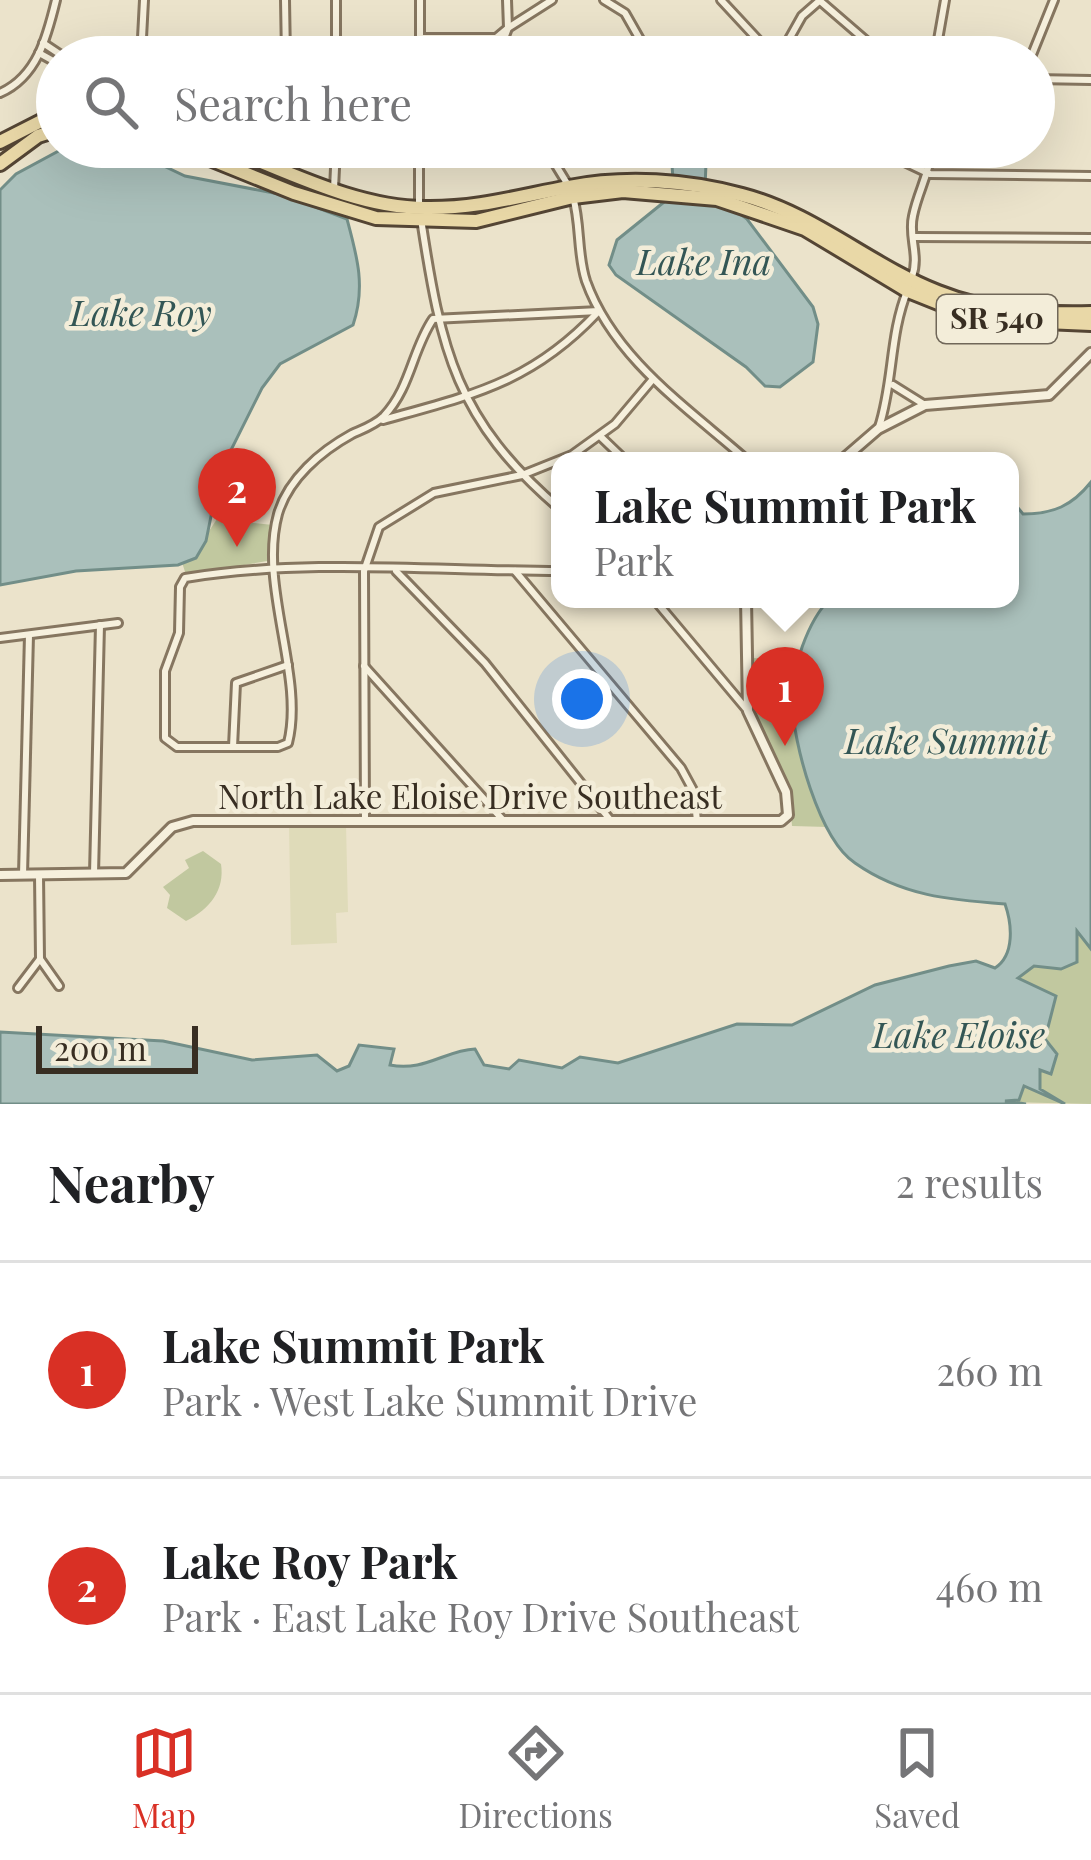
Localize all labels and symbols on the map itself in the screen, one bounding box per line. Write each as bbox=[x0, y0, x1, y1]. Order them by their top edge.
water label: Lake Ina bbox=[635, 236, 771, 284]
water label: Lake Roy bbox=[68, 287, 212, 335]
road number: SR 540 bbox=[937, 295, 1057, 343]
pin: 2 bbox=[198, 448, 276, 547]
pin: 1 bbox=[746, 647, 824, 746]
your location bbox=[552, 669, 612, 729]
water label: Lake Summit bbox=[843, 715, 1051, 763]
street label: North Lake Eloise Drive Southeast bbox=[218, 773, 723, 817]
water label: Lake Eloise bbox=[871, 1009, 1045, 1057]
scale bar bbox=[36, 1020, 198, 1073]

